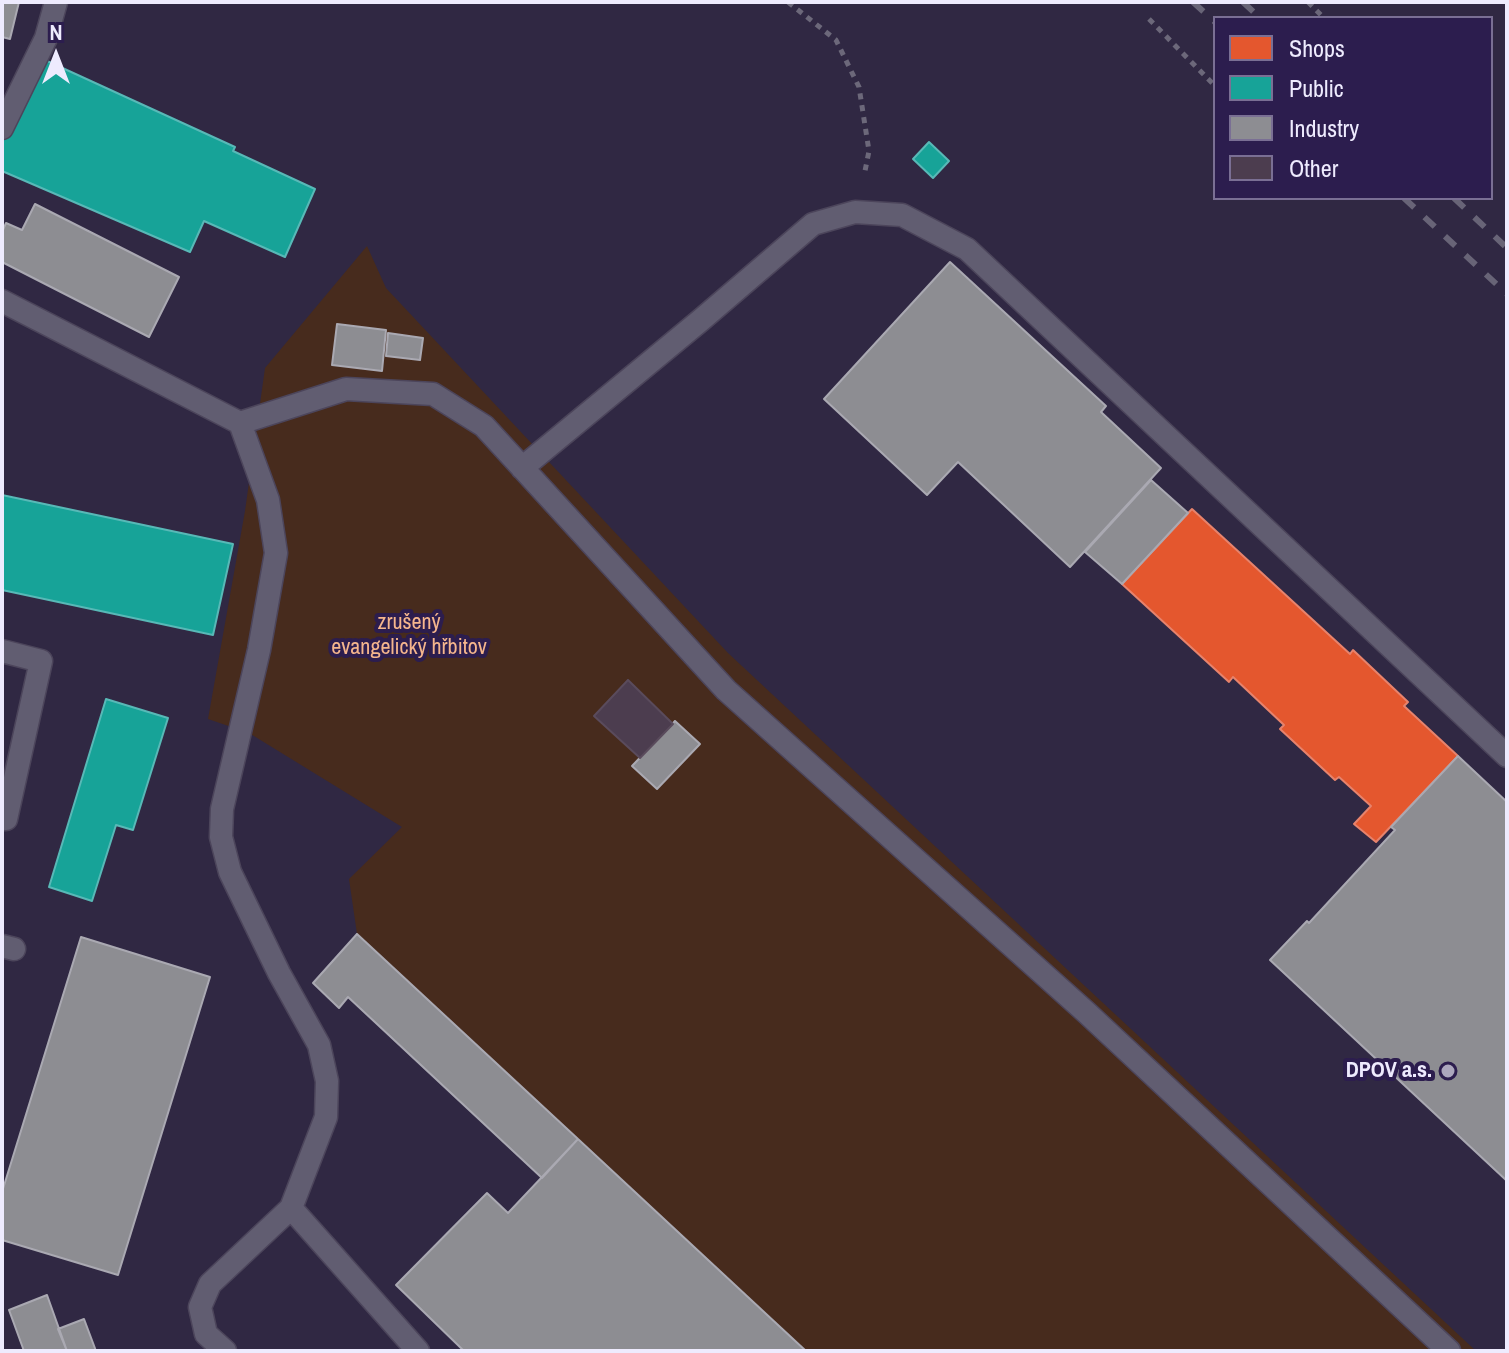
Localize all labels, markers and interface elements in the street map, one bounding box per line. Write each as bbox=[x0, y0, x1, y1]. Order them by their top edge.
north arrow bbox=[16, 16, 96, 96]
legend bbox=[1213, 16, 1493, 200]
text: N bbox=[49, 17, 63, 47]
text: Shops bbox=[1289, 32, 1345, 64]
text: Public bbox=[1289, 72, 1344, 104]
text: Industry bbox=[1289, 112, 1359, 144]
text: Other bbox=[1289, 152, 1338, 184]
park label: zrušený evangelický hřbitov bbox=[331, 610, 487, 662]
place label: DPOV a.s. bbox=[1346, 1058, 1432, 1084]
marker: DPOV a.s. bbox=[1439, 1062, 1457, 1080]

